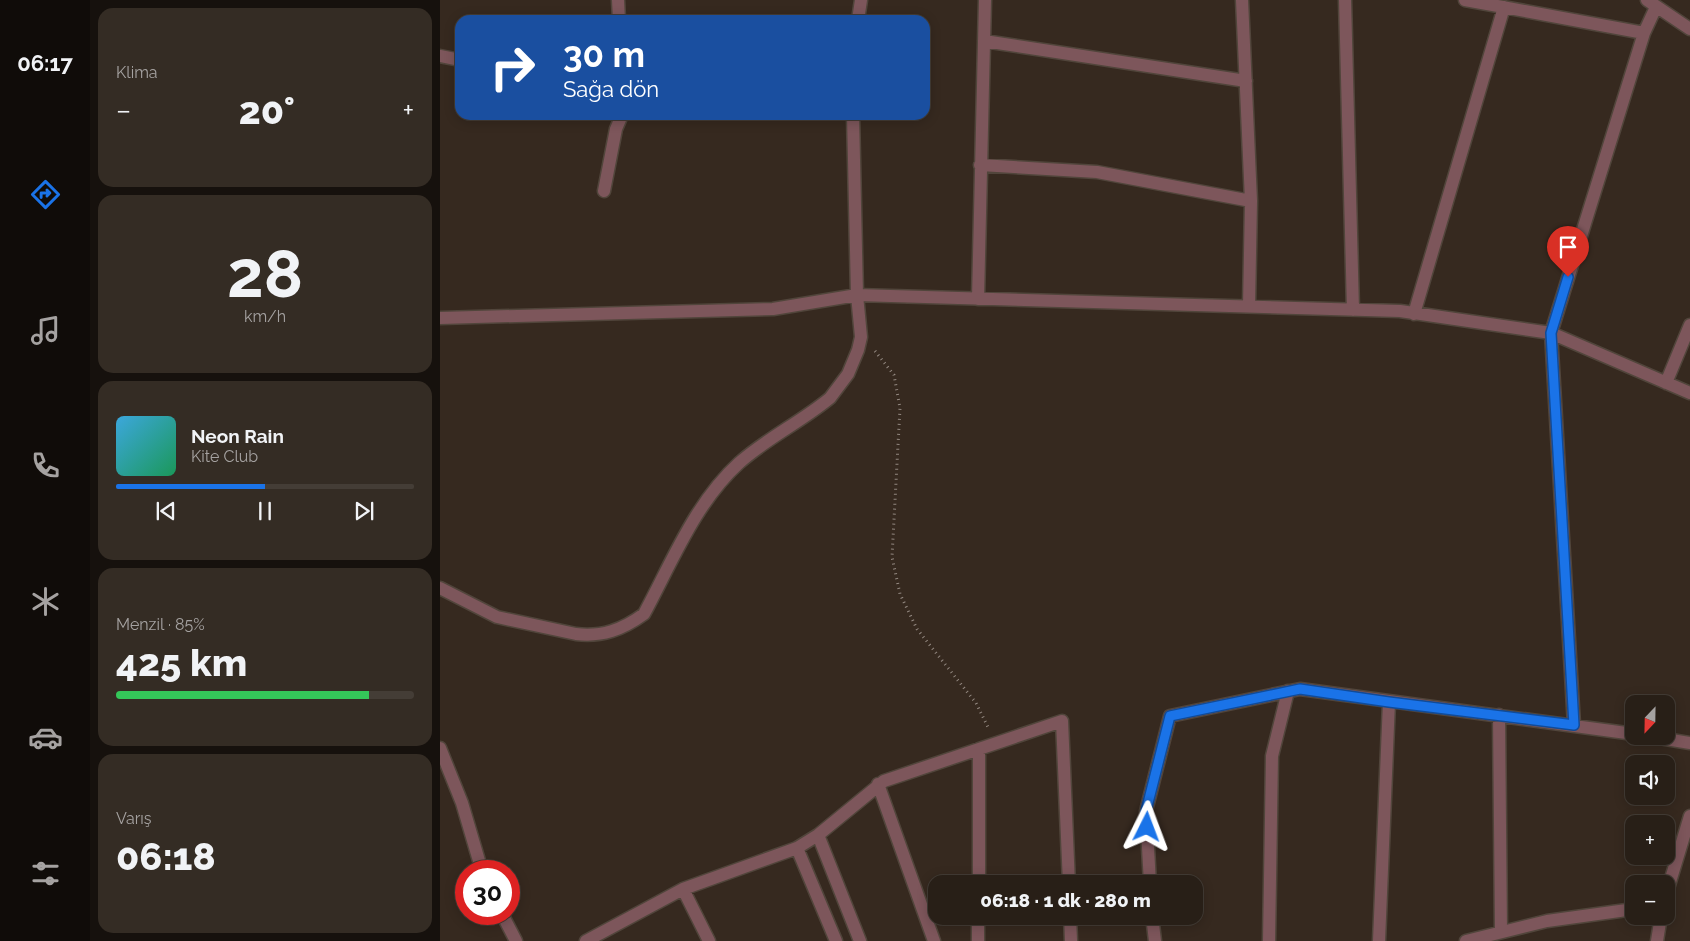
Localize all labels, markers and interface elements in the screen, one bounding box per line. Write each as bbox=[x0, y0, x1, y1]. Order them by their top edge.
text: 30 m bbox=[563, 34, 645, 75]
icon: right bbox=[480, 35, 545, 100]
text: 06:17 bbox=[17, 50, 73, 76]
text: Klima bbox=[116, 63, 158, 82]
text: Sağa dön bbox=[563, 76, 659, 102]
text: 20° bbox=[239, 88, 295, 133]
text: − bbox=[116, 94, 131, 127]
text: + bbox=[402, 94, 414, 127]
icon: directions bbox=[28, 177, 63, 212]
pin bbox=[1547, 226, 1589, 277]
icon: arrive bbox=[1554, 233, 1582, 261]
text: 28 bbox=[227, 236, 303, 312]
text: km/h bbox=[244, 307, 286, 326]
icon: music bbox=[28, 313, 63, 348]
text: Neon Rain bbox=[191, 425, 284, 447]
text: Kite Club bbox=[191, 447, 258, 466]
icon: phone bbox=[28, 448, 63, 483]
icon: previous bbox=[152, 497, 180, 525]
icon: pause bbox=[251, 497, 279, 525]
icon: next bbox=[350, 497, 378, 525]
icon: climate bbox=[28, 584, 63, 619]
text: Menzil · 85% bbox=[116, 615, 205, 634]
text: 425 km bbox=[116, 640, 247, 685]
north arrow bbox=[1625, 695, 1675, 745]
map controls bbox=[1625, 695, 1675, 925]
icon: car bbox=[28, 720, 63, 755]
button: sound bbox=[1625, 755, 1675, 805]
position arrow bbox=[1120, 800, 1172, 852]
text: Varış bbox=[116, 809, 152, 828]
button: + bbox=[1625, 815, 1675, 865]
text: 06:18 bbox=[116, 834, 216, 879]
icon: filters bbox=[28, 856, 63, 891]
speed limit sign: 30 bbox=[455, 860, 520, 925]
button: − bbox=[1625, 875, 1675, 925]
text: 06:18 · 1 dk · 280 m bbox=[980, 889, 1151, 911]

